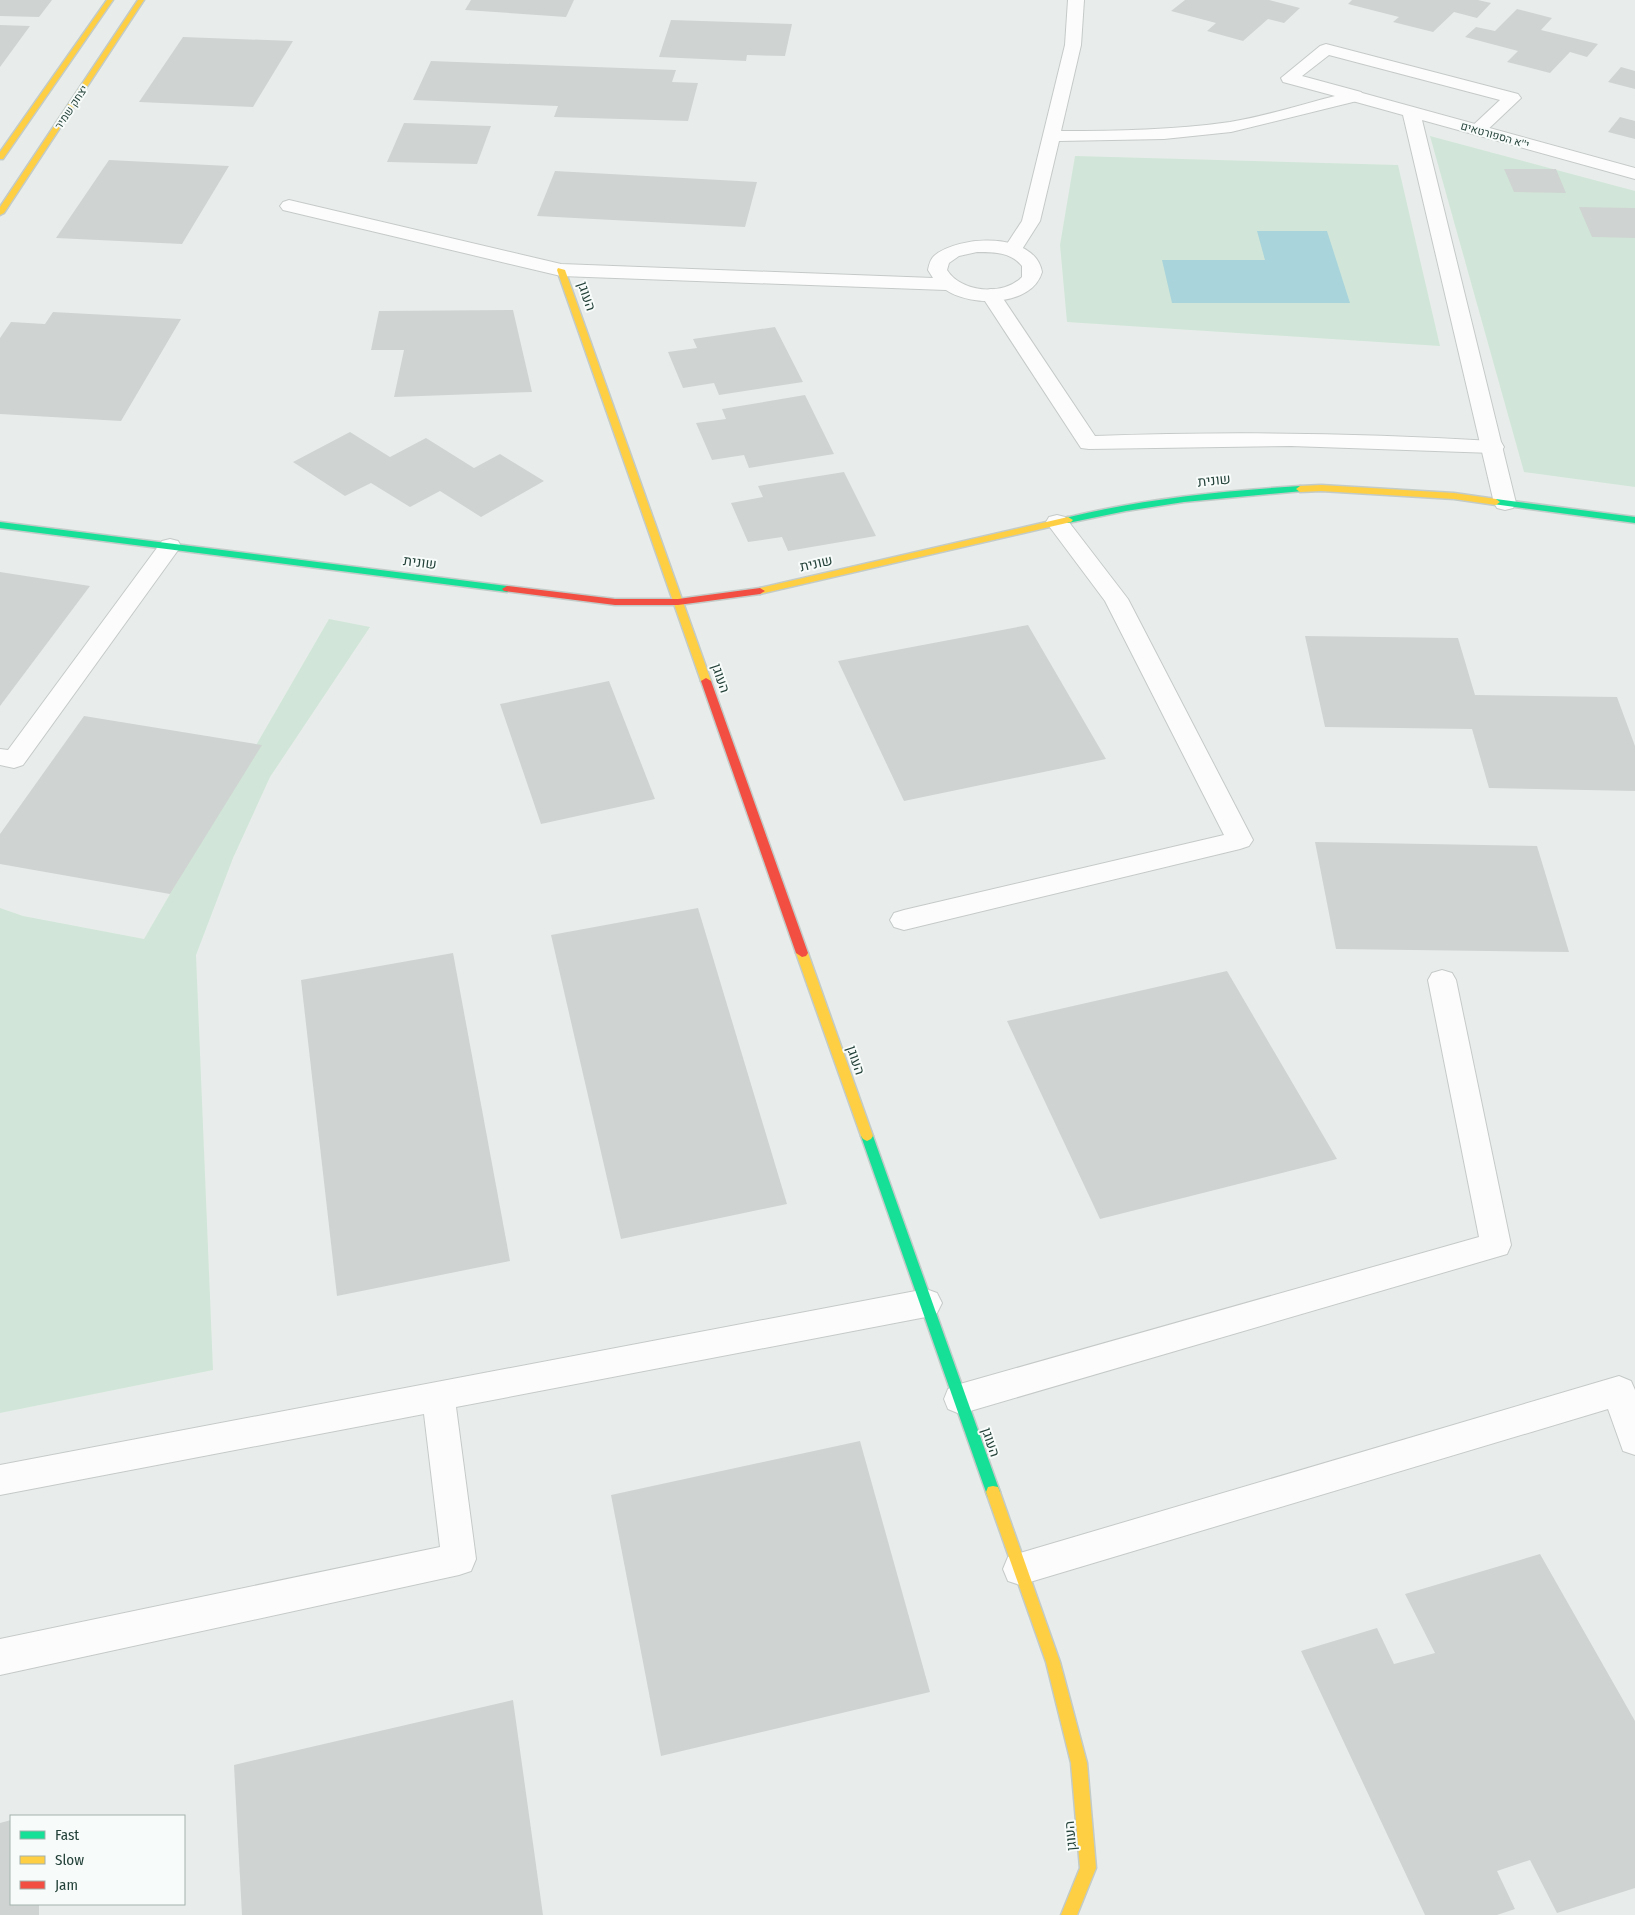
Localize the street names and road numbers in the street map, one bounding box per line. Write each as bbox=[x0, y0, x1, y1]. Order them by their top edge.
street label: יצחק שמיר bbox=[52, 83, 91, 132]
street label: י''א הספורטאים bbox=[1459, 120, 1531, 151]
street label: העוגן bbox=[574, 279, 599, 313]
street label: שונית bbox=[1197, 470, 1231, 491]
street label: שונית bbox=[798, 551, 834, 576]
street label: שונית bbox=[402, 552, 437, 573]
street label: העוגן bbox=[708, 661, 733, 695]
street label: העוגן bbox=[843, 1043, 868, 1077]
street label: העוגן bbox=[978, 1425, 1003, 1459]
street label: העוגן bbox=[1061, 1820, 1080, 1852]

